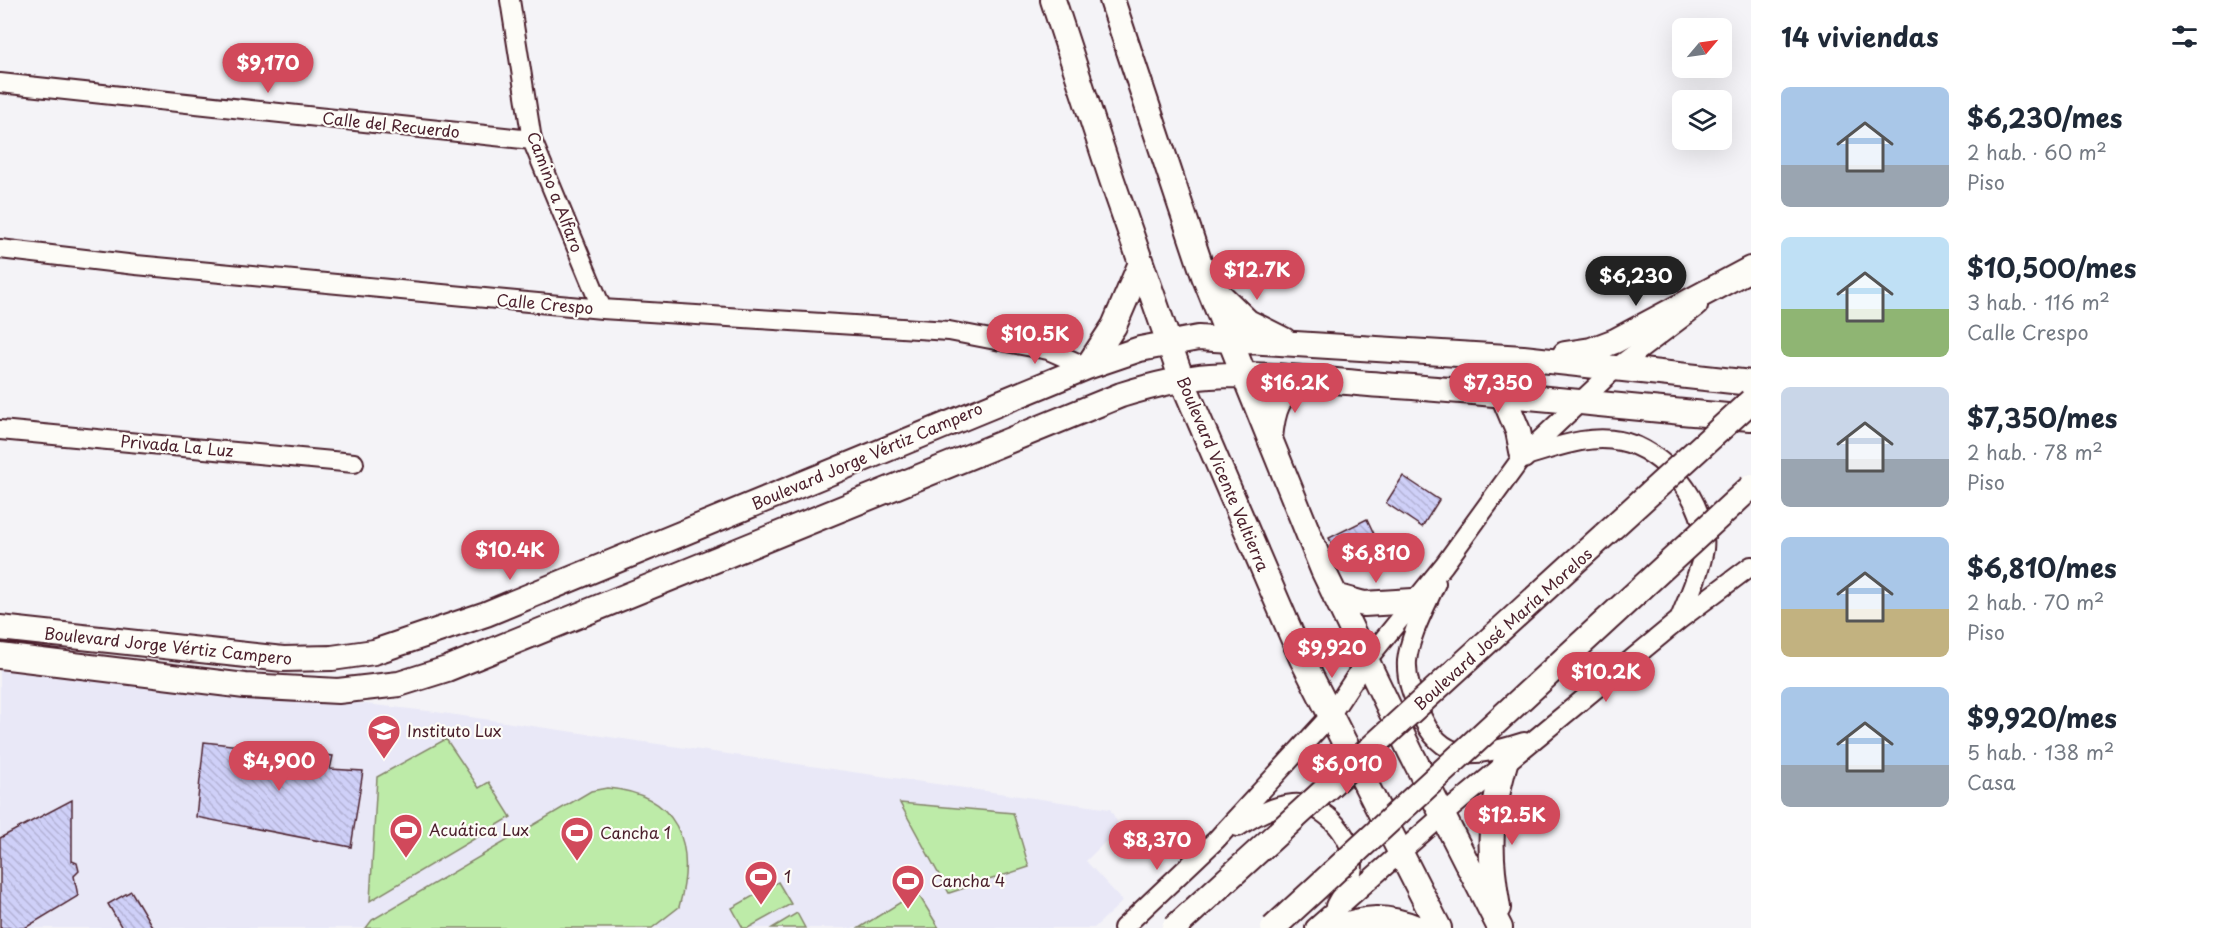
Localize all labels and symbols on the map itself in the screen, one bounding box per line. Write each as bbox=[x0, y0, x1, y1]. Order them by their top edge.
north arrow bbox=[1672, 18, 1732, 78]
pin: $9,170 bbox=[219, 43, 317, 94]
street label: Calle del Recuerdo bbox=[321, 105, 461, 143]
street label: Camino a Alfaro bbox=[522, 128, 590, 256]
pin: $12.7K bbox=[1208, 250, 1306, 301]
pin: $6,230 bbox=[1587, 256, 1685, 307]
street label: Calle Crespo bbox=[496, 287, 595, 319]
pin: $10.5K bbox=[986, 314, 1084, 365]
pin: $16.2K bbox=[1246, 363, 1344, 414]
pin: $7,350 bbox=[1449, 363, 1547, 414]
street label: Boulevard Vicente Valtierra bbox=[1172, 372, 1276, 575]
street label: Boulevard Jorge Vértiz Campero bbox=[747, 395, 986, 515]
street label: Privada La Luz bbox=[120, 428, 235, 462]
pin: $10.4K bbox=[461, 530, 559, 581]
pin: $6,810 bbox=[1327, 533, 1425, 584]
street label: Boulevard José María Morelos bbox=[1408, 542, 1597, 715]
street label: Boulevard Jorge Vértiz Campero bbox=[43, 620, 293, 670]
pin: $9,920 bbox=[1283, 628, 1381, 679]
pin: $10.2K bbox=[1557, 652, 1655, 703]
school or university icon: Instituto Lux bbox=[366, 713, 402, 760]
place label: Instituto Lux bbox=[407, 718, 502, 742]
pin: $4,900 bbox=[230, 741, 328, 792]
pin: $6,010 bbox=[1298, 744, 1396, 795]
pin: $12.5K bbox=[1463, 795, 1561, 846]
sports icon: Acuática Lux bbox=[388, 812, 424, 859]
sports icon: Cancha 1 bbox=[559, 815, 595, 862]
place label: Acuática Lux bbox=[429, 817, 529, 841]
place label: Cancha 1 bbox=[600, 820, 671, 844]
pin: $8,370 bbox=[1108, 820, 1206, 871]
sports icon: 1 bbox=[743, 859, 779, 906]
sports icon: Cancha 4 bbox=[890, 863, 926, 910]
place label: 1 bbox=[784, 864, 791, 888]
place label: Cancha 4 bbox=[931, 868, 1005, 892]

